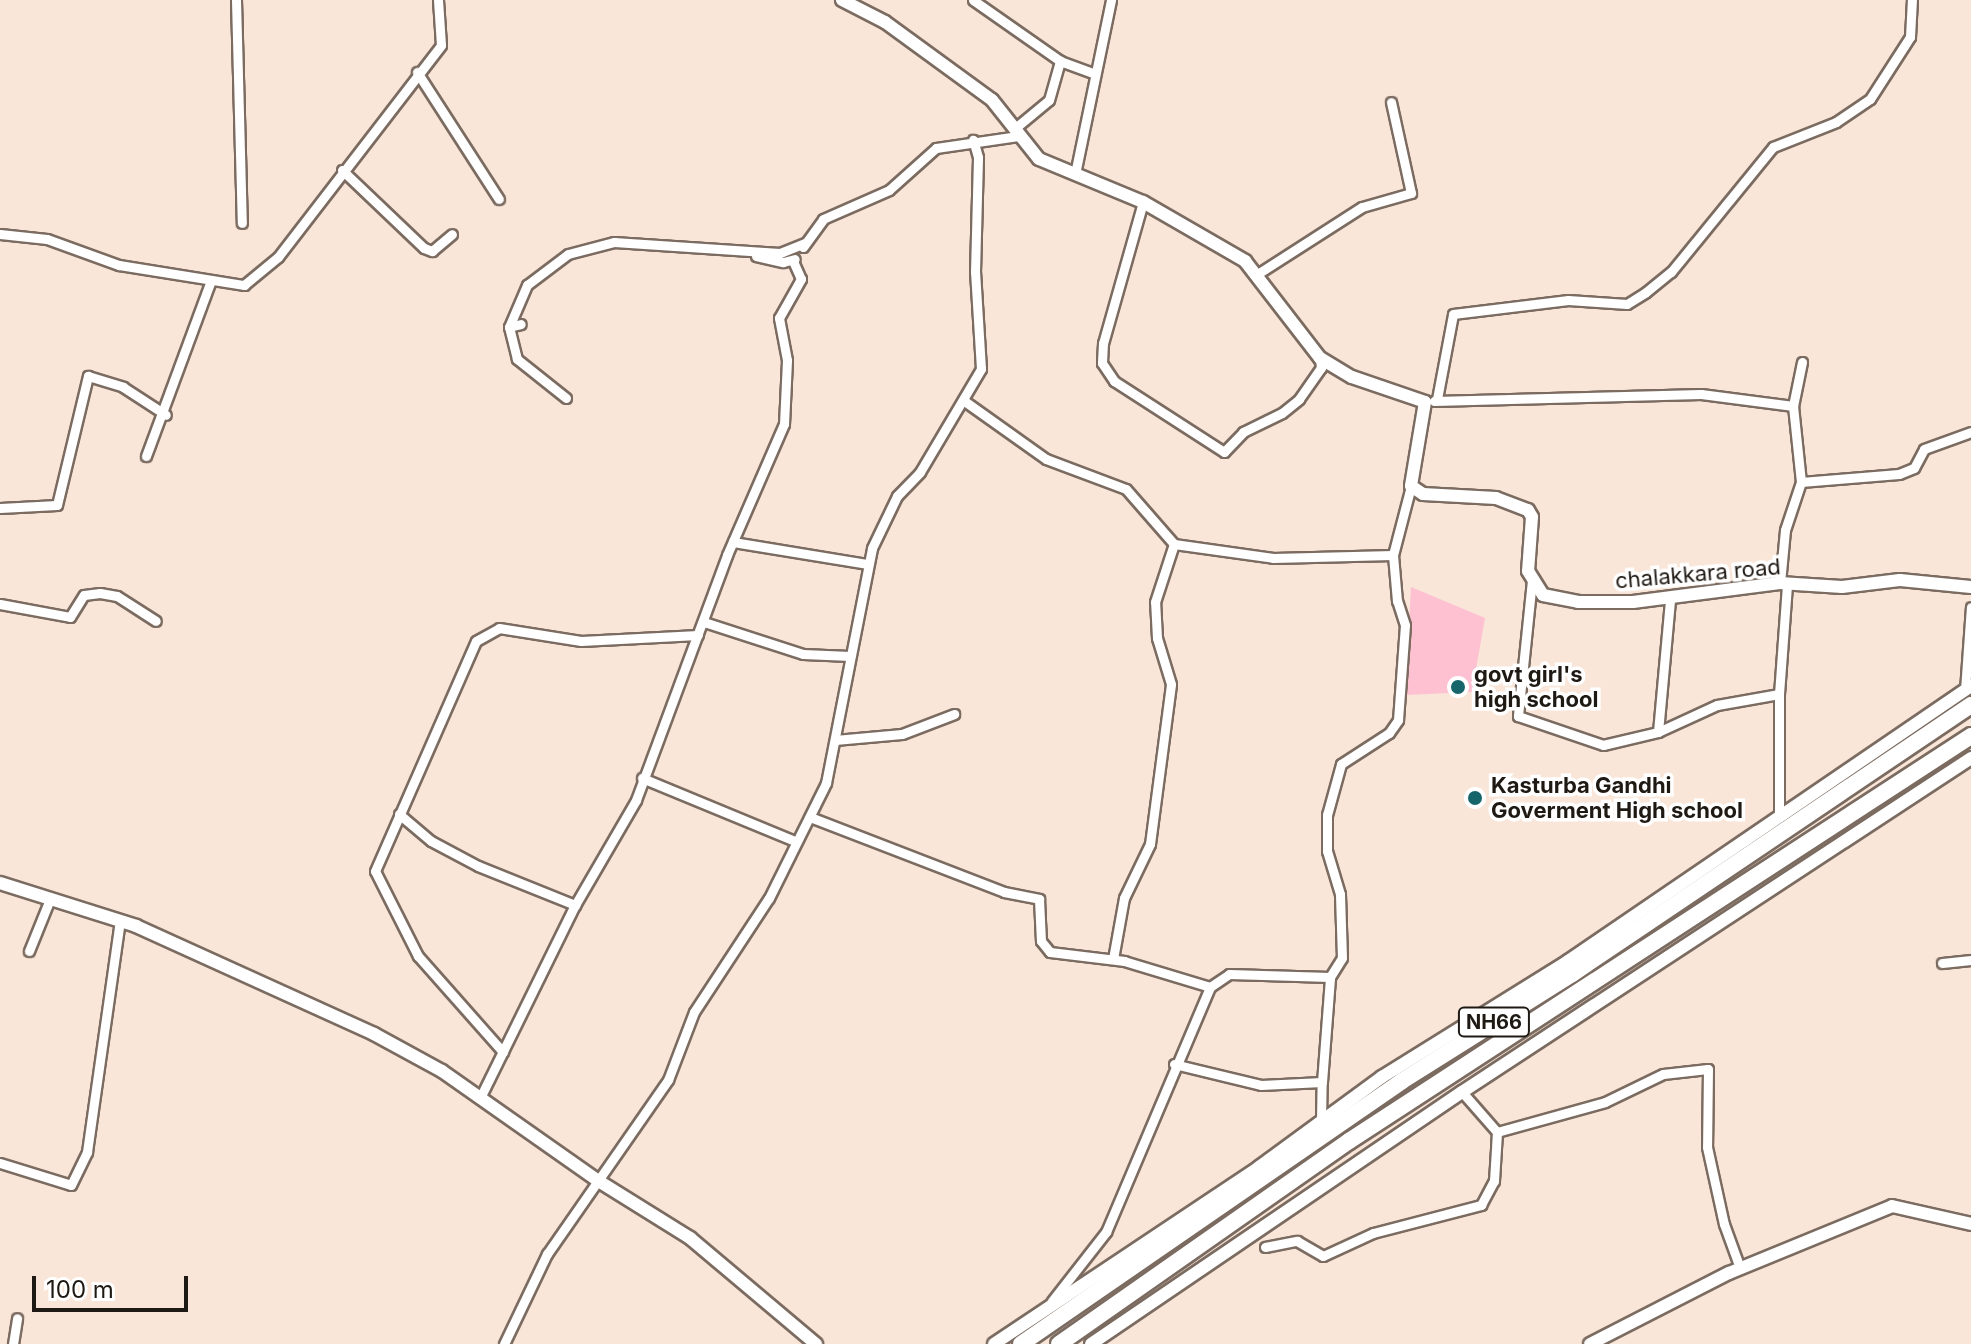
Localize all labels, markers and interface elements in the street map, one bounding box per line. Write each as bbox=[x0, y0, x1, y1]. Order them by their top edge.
street label: chalakkara road bbox=[1614, 554, 1782, 594]
place label: govt girl's high school bbox=[1474, 661, 1598, 712]
marker: govt girl's high school bbox=[1449, 678, 1467, 696]
place label: Kasturba Gandhi Goverment High school bbox=[1491, 772, 1743, 824]
marker: Kasturba Gandhi Goverment High school bbox=[1466, 789, 1484, 807]
road number: NH66 bbox=[1456, 1006, 1532, 1038]
scale bar bbox=[36, 1260, 192, 1310]
text: 100 m bbox=[46, 1275, 114, 1304]

